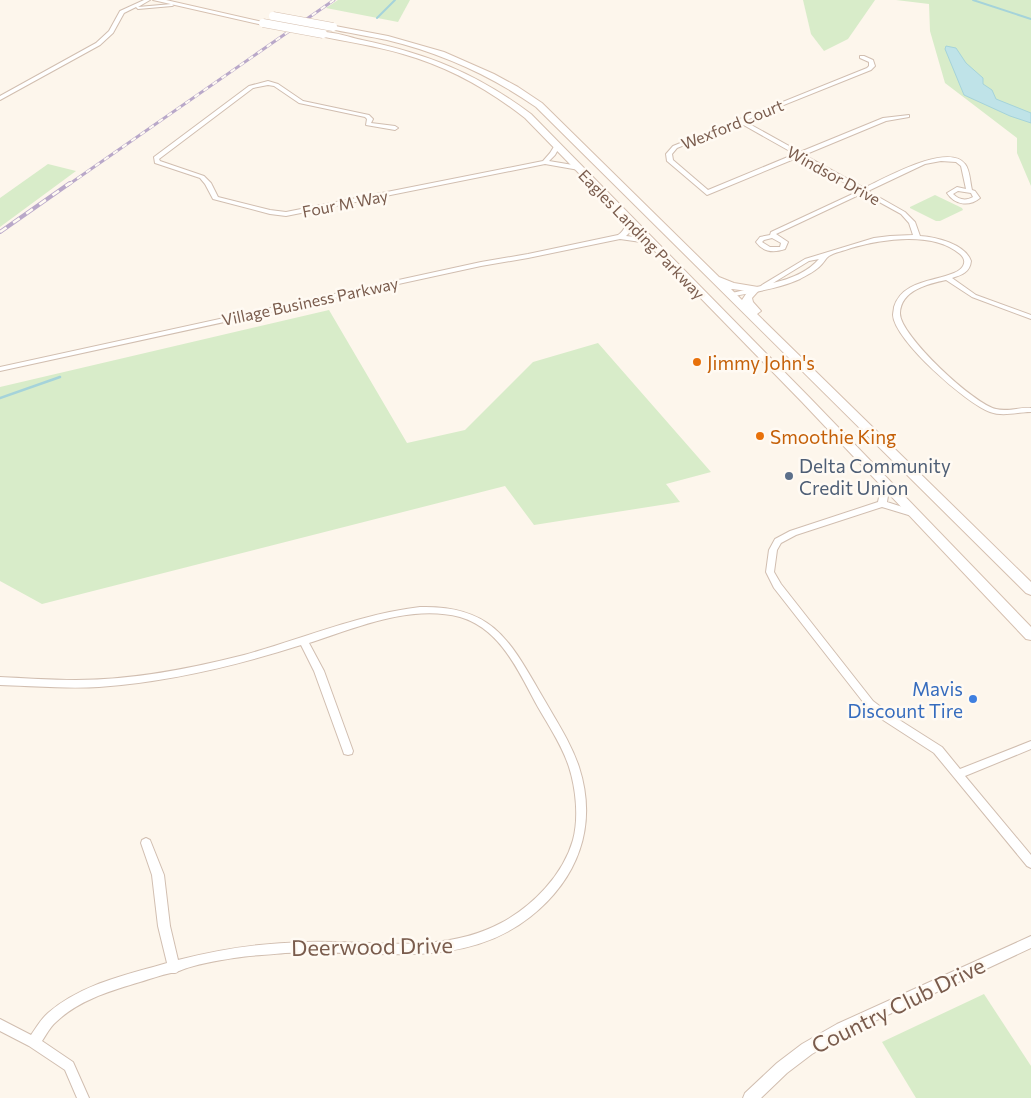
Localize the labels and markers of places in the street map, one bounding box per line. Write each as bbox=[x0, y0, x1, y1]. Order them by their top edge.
place label: Jimmy John's bbox=[707, 351, 815, 374]
marker: Jimmy John's bbox=[691, 356, 703, 368]
place label: Smoothie King bbox=[770, 425, 896, 448]
marker: Smoothie King bbox=[754, 430, 766, 442]
place label: Delta Community Credit Union bbox=[799, 454, 951, 499]
marker: Delta Community Credit Union bbox=[783, 470, 795, 482]
place label: Mavis Discount Tire bbox=[847, 677, 963, 722]
marker: Mavis Discount Tire bbox=[967, 693, 979, 705]

